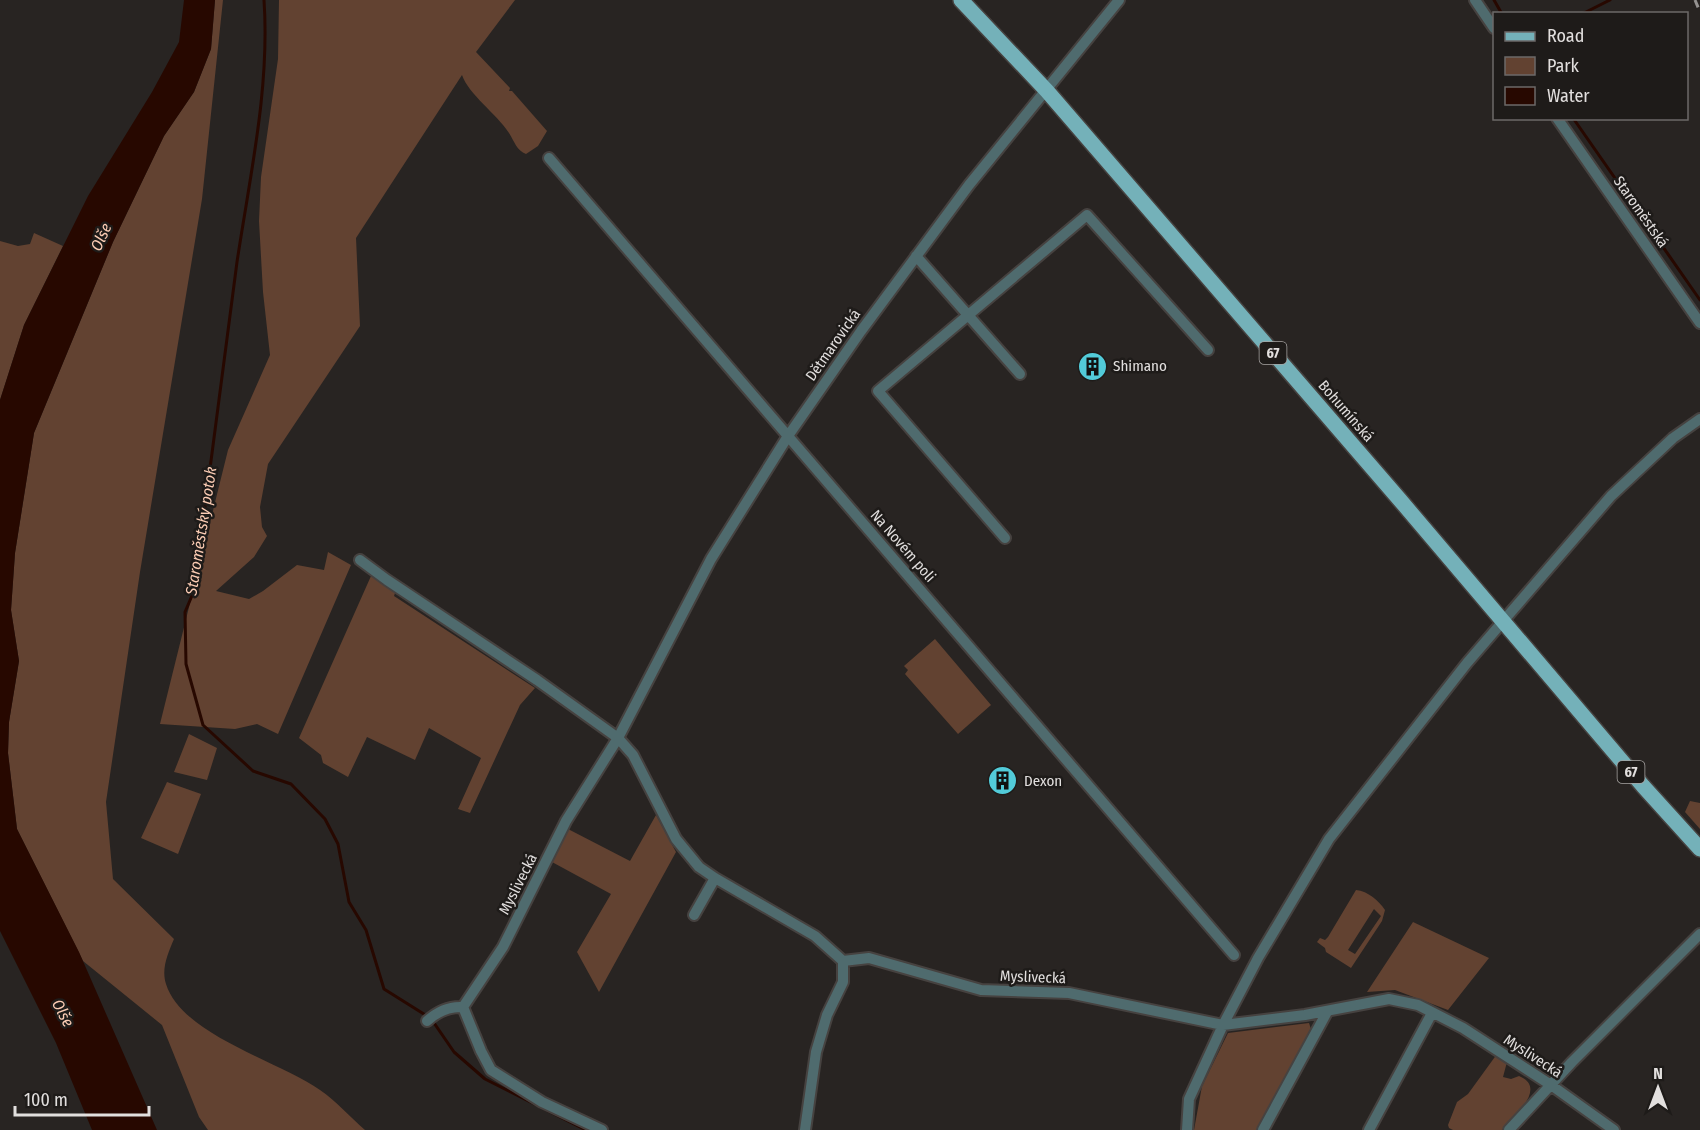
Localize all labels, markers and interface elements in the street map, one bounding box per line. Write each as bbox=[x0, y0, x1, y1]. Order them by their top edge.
legend bbox=[1493, 12, 1688, 120]
text: Road bbox=[1547, 25, 1584, 47]
text: Park bbox=[1547, 55, 1580, 77]
text: Water bbox=[1547, 85, 1590, 107]
street label: Staroměstská bbox=[1610, 173, 1672, 251]
water label: Olše bbox=[86, 220, 116, 254]
street label: Dětmarovická bbox=[802, 306, 864, 384]
road number: 67 bbox=[1260, 342, 1286, 364]
building icon: Shimano bbox=[1076, 350, 1108, 382]
place label: Shimano bbox=[1113, 357, 1167, 375]
street label: Bohumínská bbox=[1314, 377, 1378, 445]
water label: Staroměstský potok bbox=[181, 465, 221, 598]
street label: Na Novém poli bbox=[867, 506, 939, 586]
road number: 67 bbox=[1618, 761, 1644, 783]
building icon: Dexon bbox=[987, 765, 1019, 797]
place label: Dexon bbox=[1024, 772, 1062, 790]
street label: Myslivecká bbox=[495, 851, 541, 917]
street label: Myslivecká bbox=[1000, 967, 1066, 987]
water label: Olše bbox=[48, 996, 78, 1030]
street label: Myslivecká bbox=[1500, 1030, 1566, 1082]
north arrow bbox=[1628, 1058, 1688, 1118]
text: N bbox=[1653, 1064, 1663, 1083]
scale bar bbox=[15, 1079, 148, 1117]
text: 100 m bbox=[24, 1089, 68, 1111]

